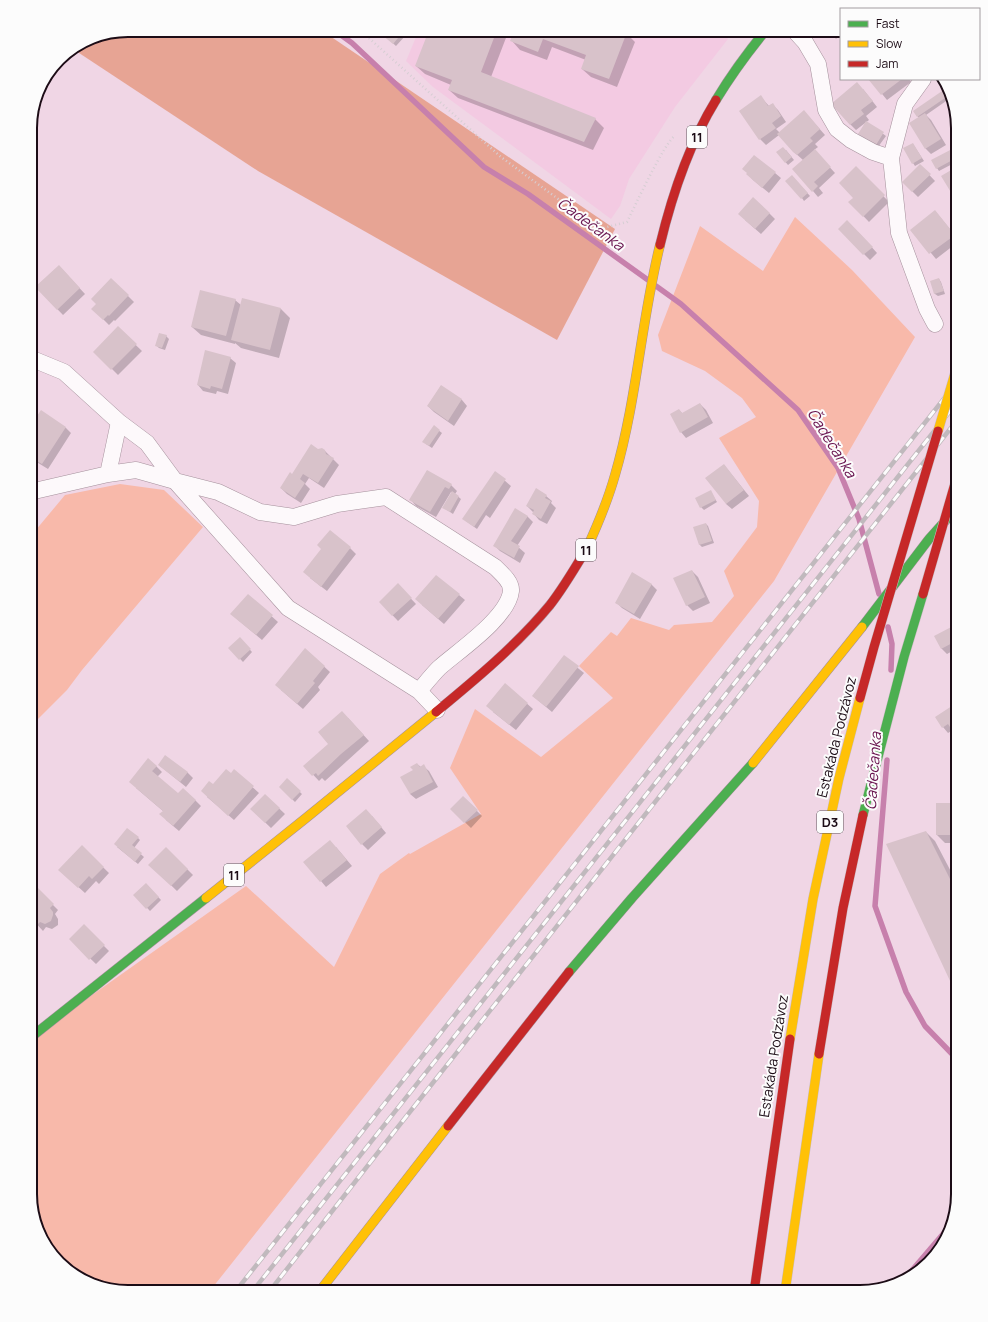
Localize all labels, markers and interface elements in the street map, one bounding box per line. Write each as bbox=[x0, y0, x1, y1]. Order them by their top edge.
legend bbox=[840, 8, 980, 80]
text: Fast bbox=[876, 15, 900, 32]
text: Slow bbox=[876, 35, 902, 52]
text: Jam bbox=[876, 55, 898, 72]
road number: 11 bbox=[687, 126, 707, 148]
water label: Čadečanka bbox=[553, 193, 629, 256]
water label: Čadečanka bbox=[802, 404, 862, 482]
road number: 11 bbox=[576, 539, 596, 561]
street label: Estakáda Podzávoz bbox=[812, 675, 860, 799]
water label: Čadečanka bbox=[860, 731, 886, 811]
road number: D3 bbox=[817, 811, 843, 833]
road number: 11 bbox=[224, 864, 244, 886]
street label: Estakáda Podzávoz bbox=[754, 993, 792, 1119]

